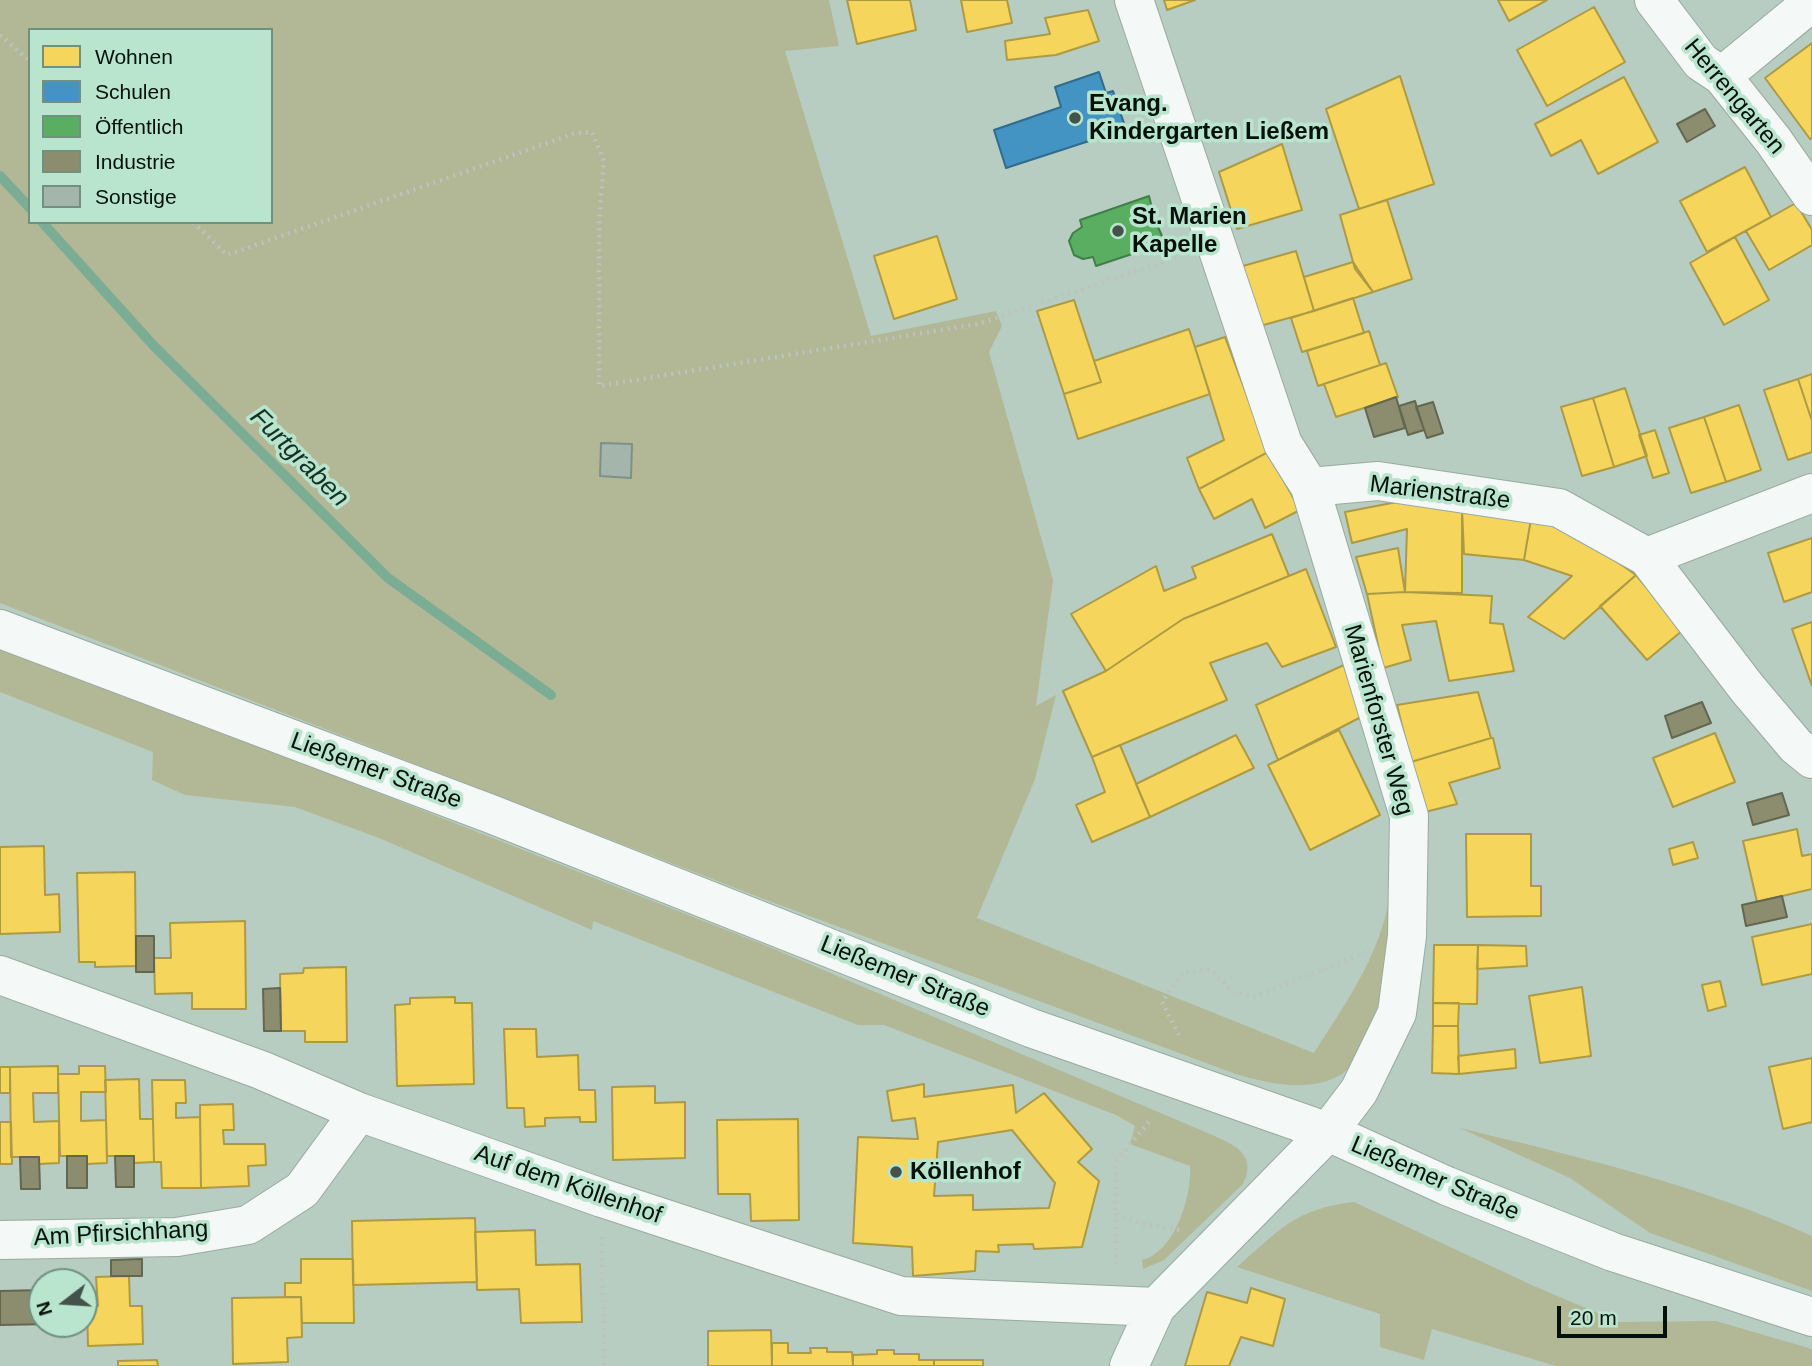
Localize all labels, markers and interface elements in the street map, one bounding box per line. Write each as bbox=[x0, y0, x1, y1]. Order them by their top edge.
legend bbox=[28, 28, 273, 224]
street label: Herrengarten bbox=[1678, 34, 1790, 160]
text: Wohnen bbox=[95, 45, 173, 68]
text: Schulen bbox=[95, 80, 171, 103]
place label: Evang. Kindergarten Ließem bbox=[1089, 90, 1329, 146]
marker: Evang. Kindergarten Ließem bbox=[1067, 110, 1083, 126]
text: Öffentlich bbox=[95, 115, 183, 138]
text: Industrie bbox=[95, 150, 176, 173]
text: Sonstige bbox=[95, 185, 177, 208]
place label: St. Marien Kapelle bbox=[1132, 203, 1247, 259]
marker: St. Marien Kapelle bbox=[1110, 223, 1126, 239]
water label: Furtgraben bbox=[243, 402, 355, 514]
street label: Marienstraße bbox=[1368, 470, 1512, 516]
street label: Marienforster Weg bbox=[1337, 621, 1419, 819]
street label: Ließemer Straße bbox=[286, 727, 466, 815]
street label: Ließemer Straße bbox=[816, 930, 994, 1024]
street label: Ließemer Straße bbox=[1347, 1131, 1523, 1227]
street label: Auf dem Köllenhof bbox=[471, 1139, 665, 1231]
place label: Köllenhof bbox=[910, 1158, 1021, 1186]
marker: Köllenhof bbox=[888, 1164, 904, 1180]
street label: Am Pfirsichhang bbox=[33, 1215, 209, 1253]
north arrow bbox=[28, 1268, 98, 1338]
scale bar bbox=[1560, 1292, 1670, 1336]
text: N bbox=[32, 1299, 56, 1318]
text: 20 m bbox=[1570, 1306, 1617, 1329]

